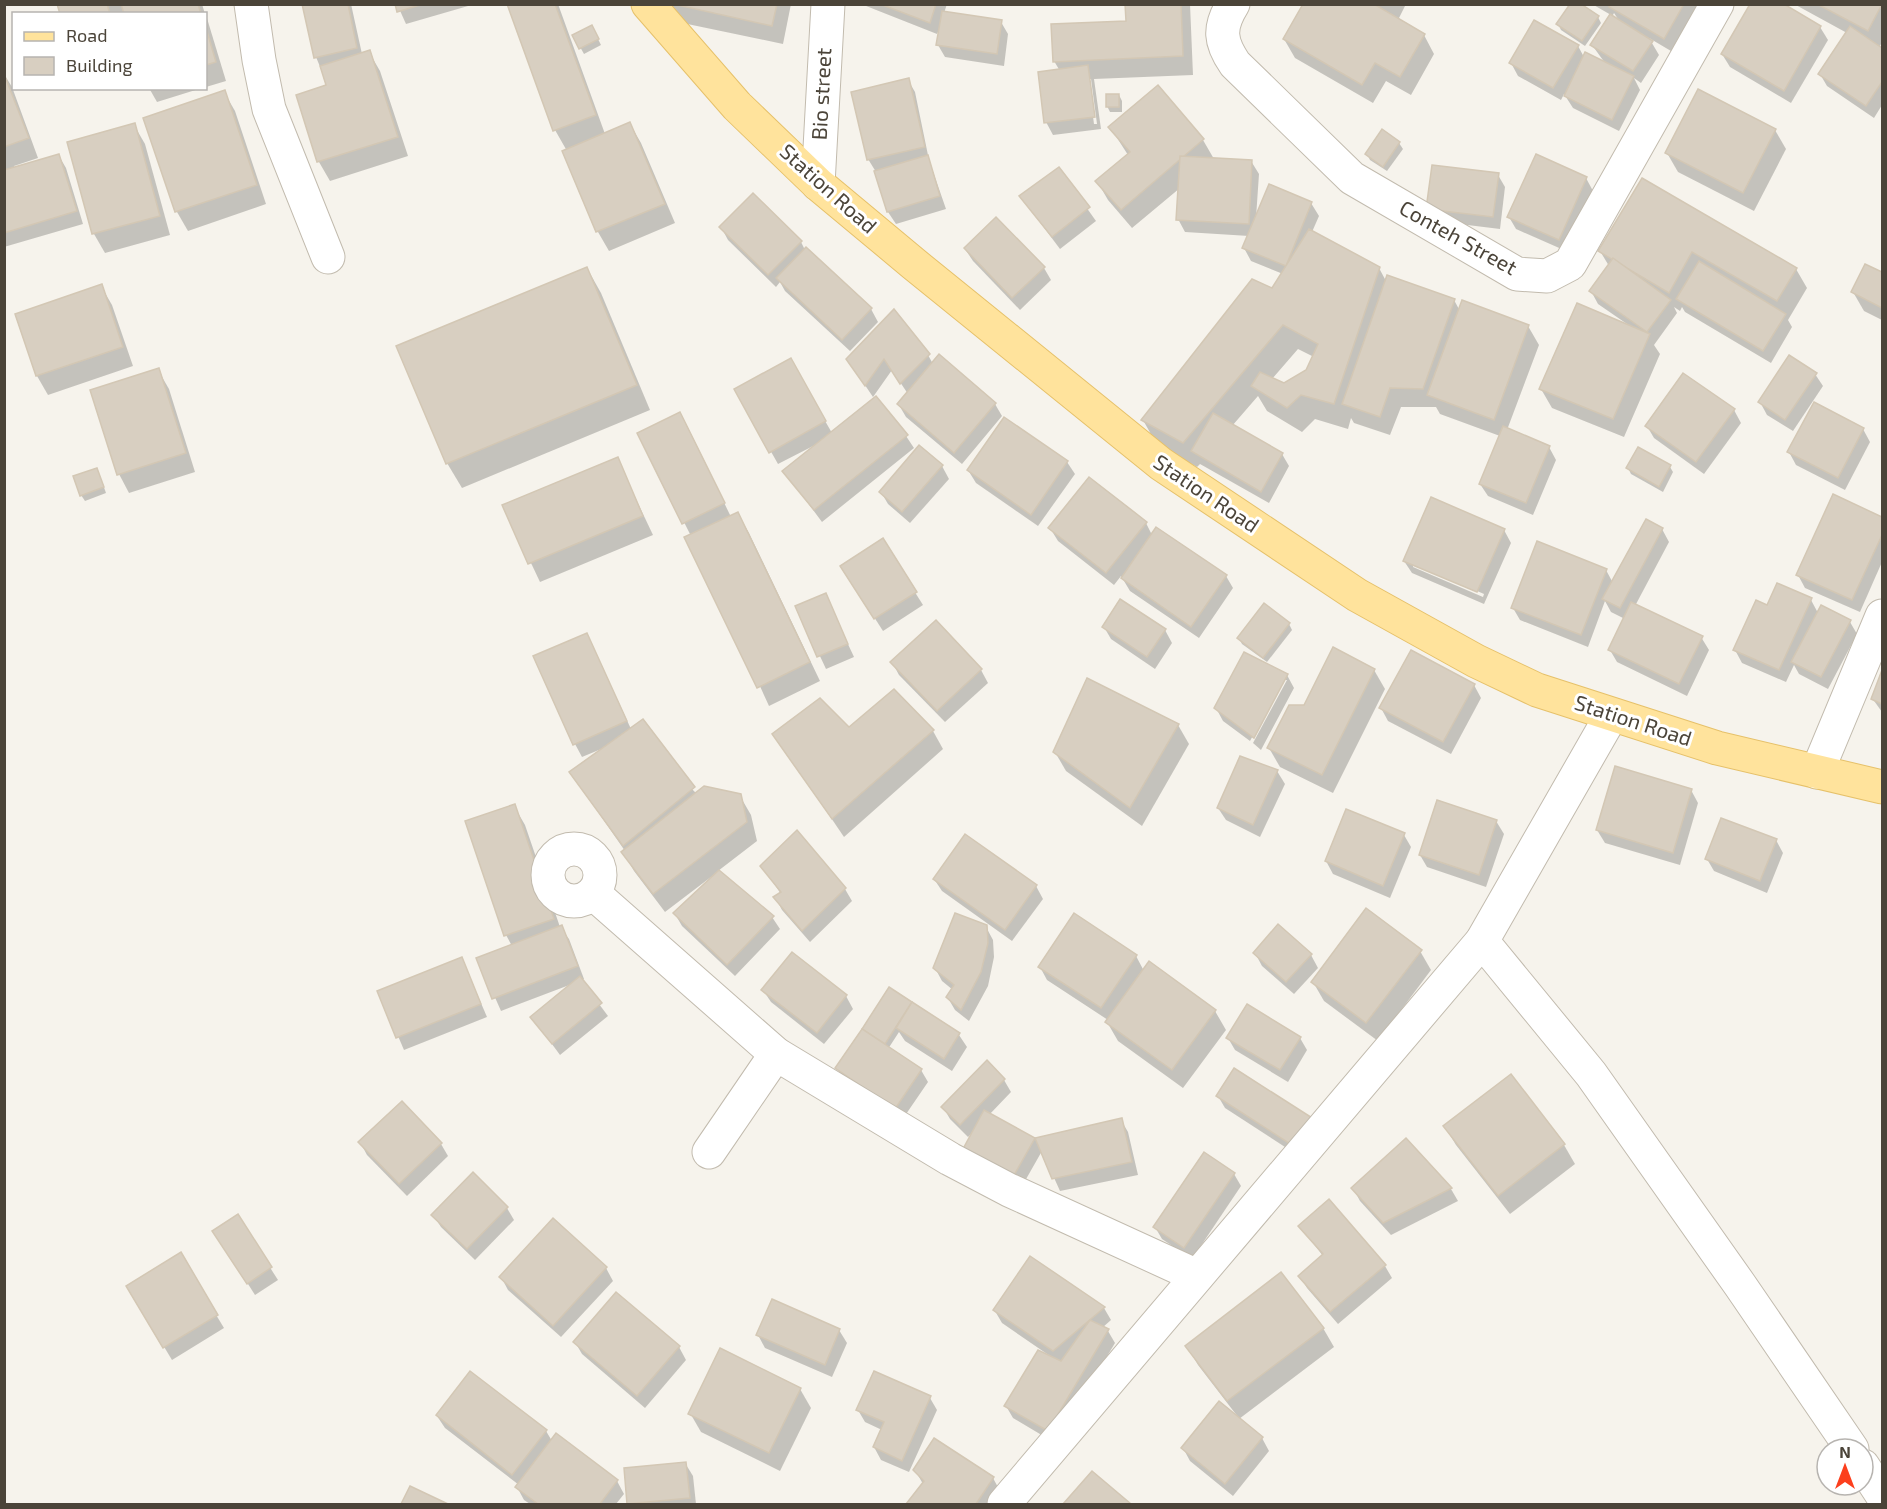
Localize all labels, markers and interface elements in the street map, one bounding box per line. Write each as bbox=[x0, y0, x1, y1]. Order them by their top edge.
legend bbox=[12, 12, 207, 90]
text: Road bbox=[66, 24, 107, 46]
street label: Bio street bbox=[806, 47, 835, 141]
text: Building bbox=[66, 54, 133, 76]
street label: Station Road bbox=[775, 138, 883, 238]
street label: Conteh Street bbox=[1396, 194, 1522, 279]
street label: Station Road bbox=[1149, 448, 1264, 537]
street label: Station Road bbox=[1572, 689, 1695, 750]
north arrow bbox=[1815, 1437, 1875, 1497]
text: N bbox=[1839, 1442, 1851, 1461]

